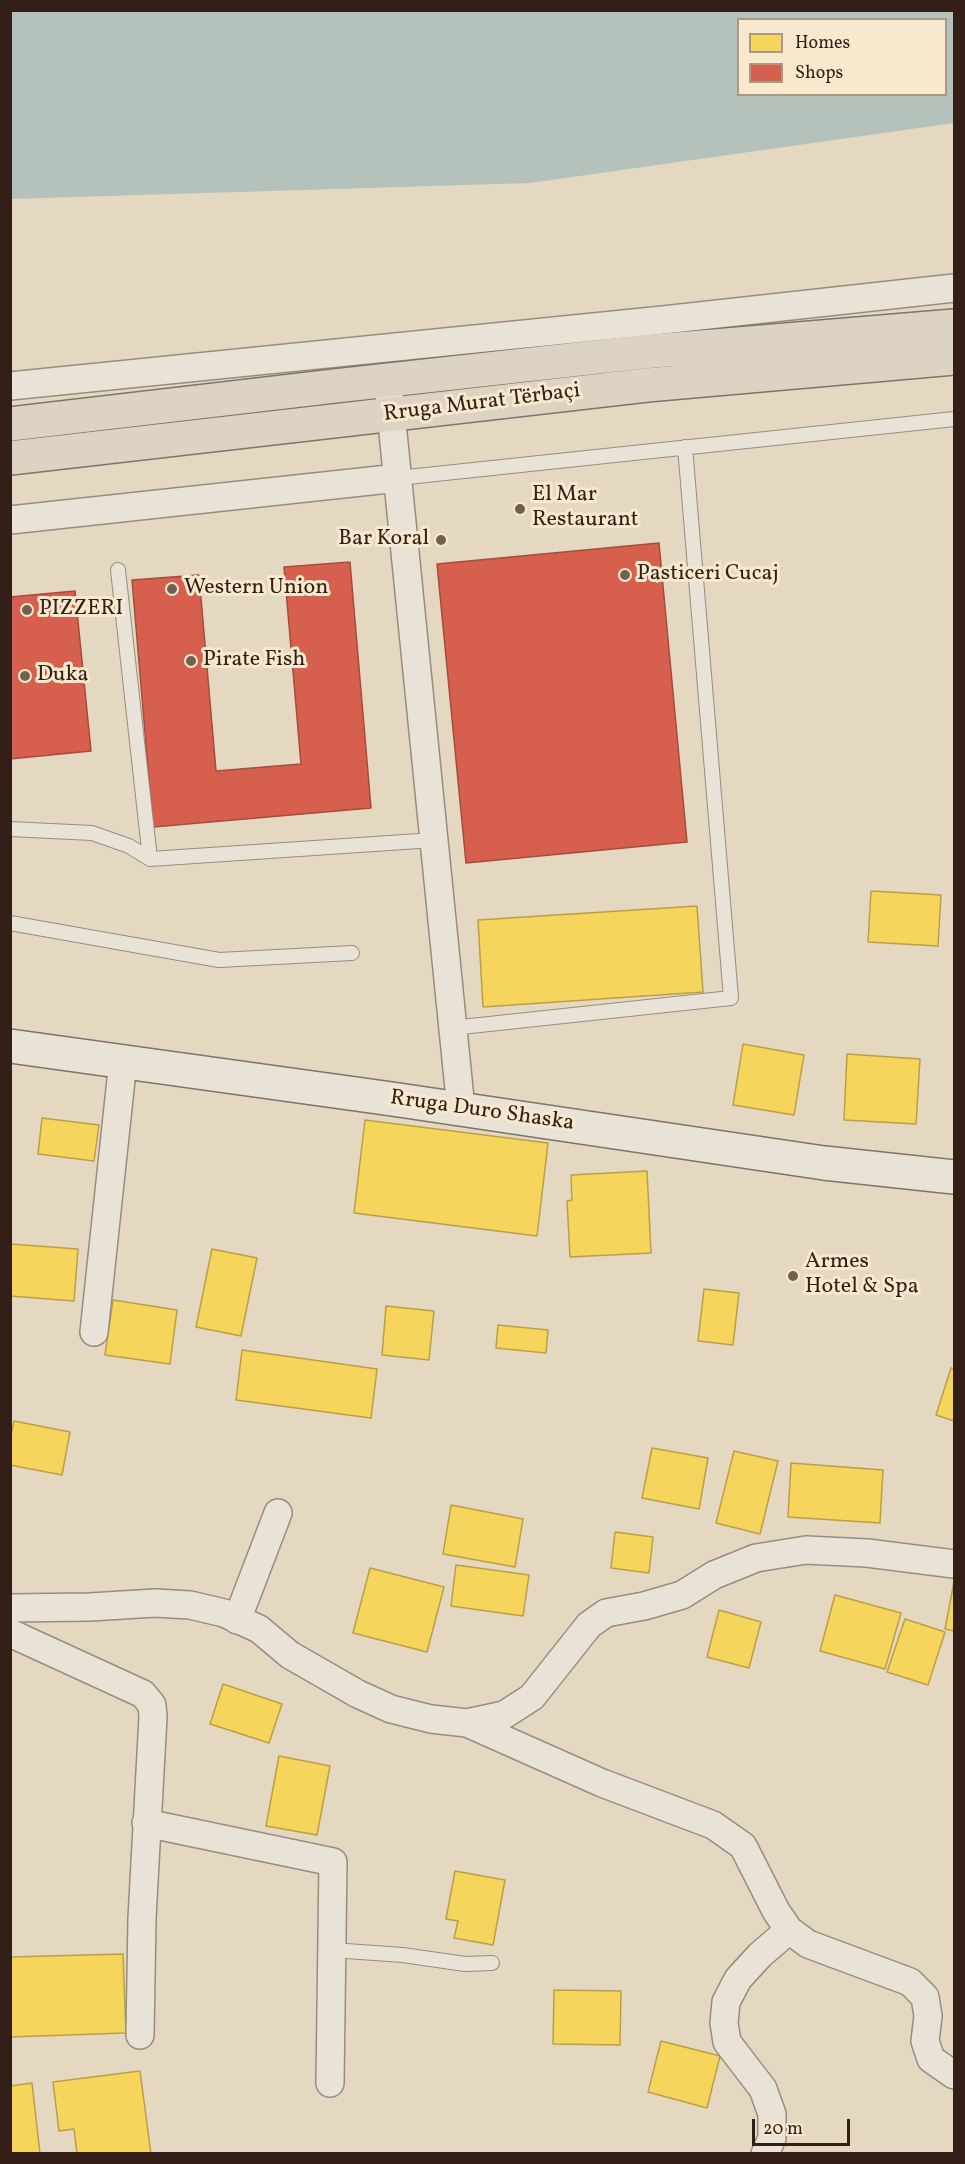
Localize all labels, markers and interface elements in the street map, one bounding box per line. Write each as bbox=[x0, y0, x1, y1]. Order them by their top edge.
legend bbox=[737, 18, 947, 96]
text: Homes bbox=[795, 31, 850, 56]
text: Shops bbox=[795, 61, 843, 86]
street label: Rruga Murat Tërbaçi bbox=[382, 379, 582, 429]
place label: El Mar Restaurant bbox=[532, 483, 639, 534]
marker: El Mar Restaurant bbox=[513, 502, 527, 516]
place label: Bar Koral bbox=[338, 527, 429, 553]
marker: Bar Koral bbox=[434, 533, 448, 547]
place label: Pasticeri Cucaj bbox=[637, 562, 779, 588]
marker: Pasticeri Cucaj bbox=[618, 568, 632, 582]
place label: Western Union bbox=[184, 576, 328, 602]
marker: Western Union bbox=[165, 582, 179, 596]
place label: PIZZERI bbox=[39, 597, 123, 623]
marker: PIZZERI bbox=[20, 603, 34, 617]
place label: Pirate Fish bbox=[203, 648, 305, 674]
marker: Pirate Fish bbox=[184, 654, 198, 668]
place label: Duka bbox=[37, 663, 88, 689]
marker: Duka bbox=[18, 669, 32, 683]
street label: Rruga Duro Shaska bbox=[388, 1086, 576, 1138]
place label: Armes Hotel & Spa bbox=[805, 1250, 919, 1302]
marker: Armes Hotel & Spa bbox=[786, 1269, 800, 1283]
scale bar bbox=[755, 2107, 852, 2145]
text: 20 m bbox=[763, 2117, 803, 2142]

